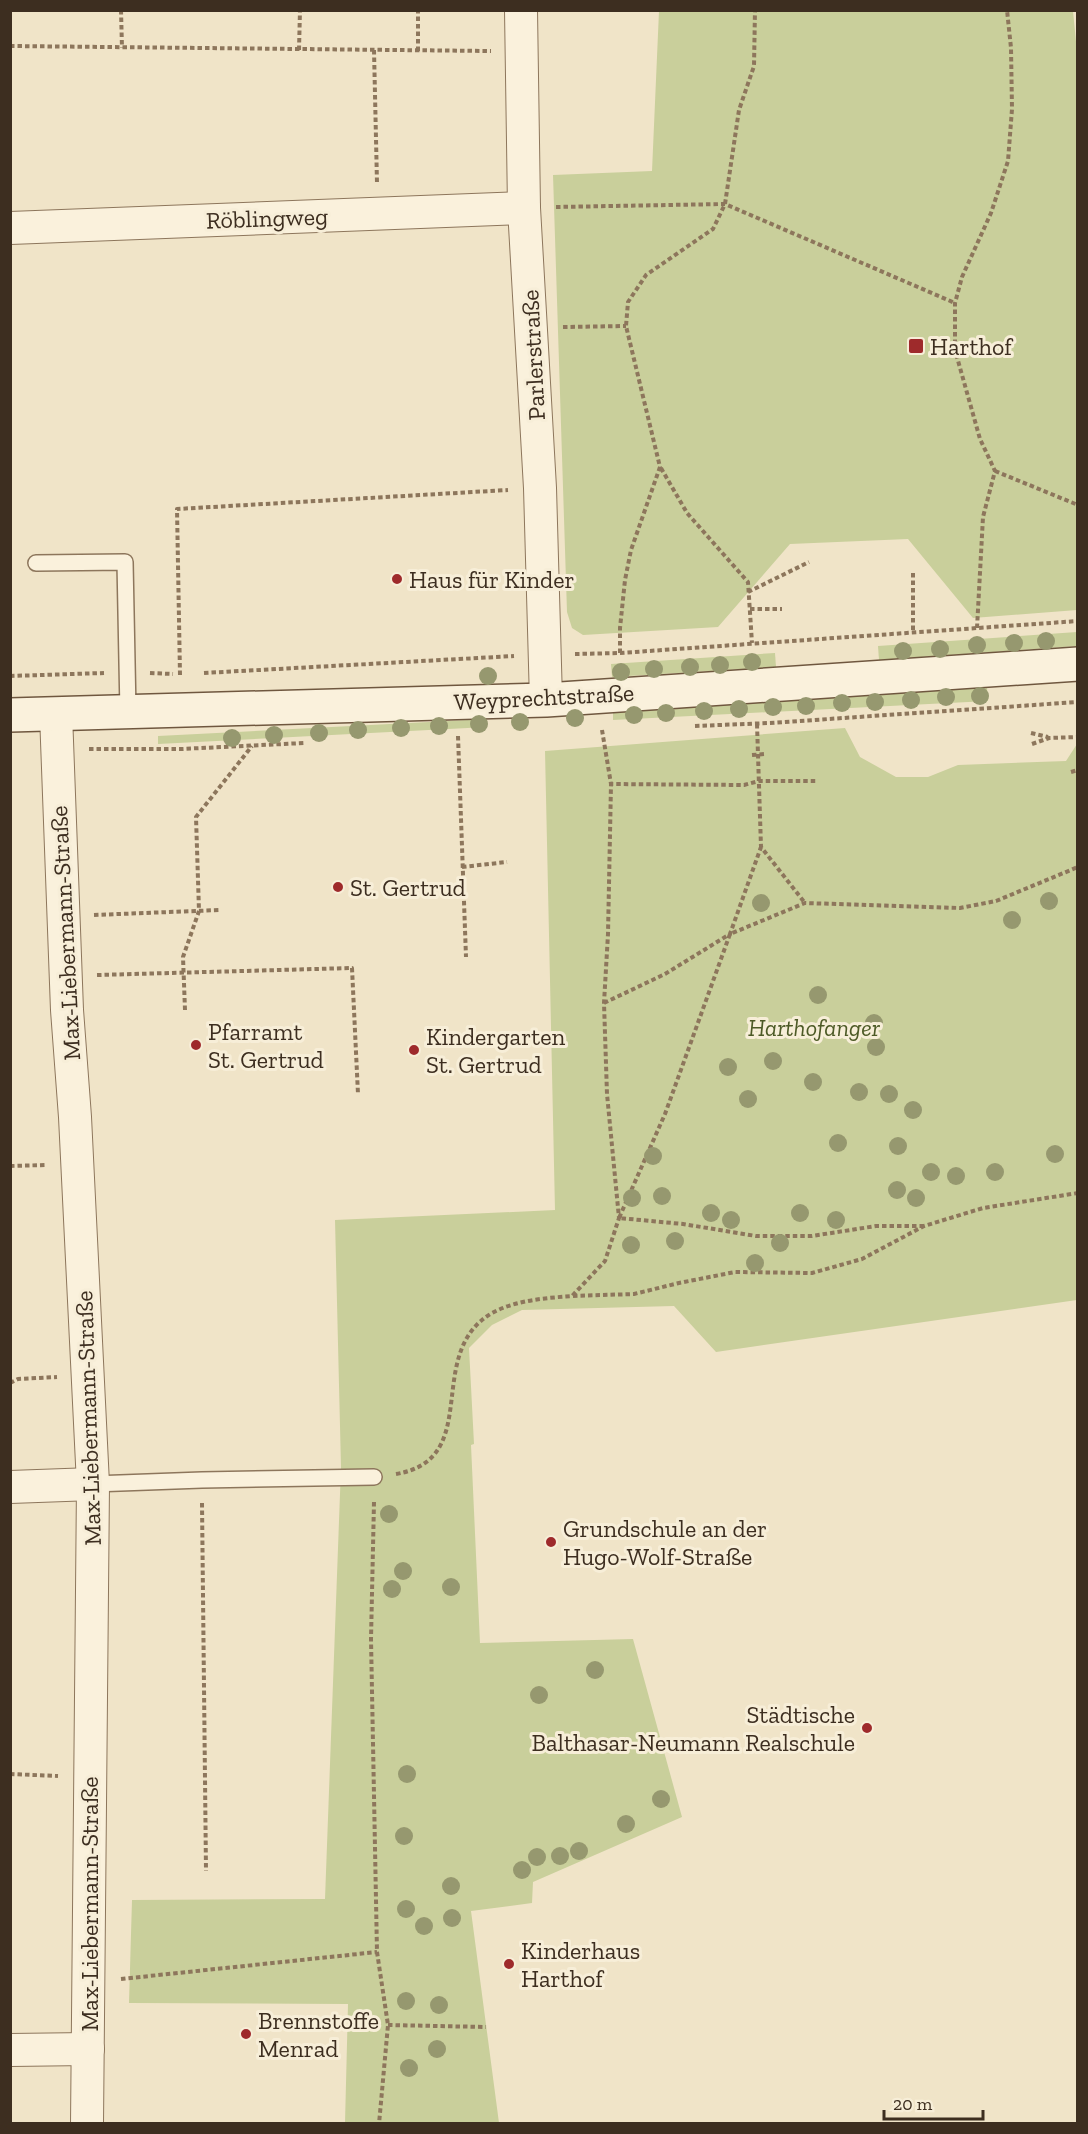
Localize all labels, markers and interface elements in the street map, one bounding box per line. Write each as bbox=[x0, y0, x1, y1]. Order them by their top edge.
street label: Röblingweg bbox=[205, 201, 329, 235]
street label: Parlerstraße bbox=[515, 289, 551, 421]
place label: Harthof bbox=[930, 332, 1014, 361]
marker: Harthof bbox=[907, 337, 925, 355]
place label: Haus für Kinder bbox=[409, 565, 575, 594]
marker: Haus für Kinder bbox=[390, 572, 404, 586]
street label: Weyprechtstraße bbox=[453, 678, 635, 716]
street label: Max-Liebermann-Straße bbox=[44, 805, 86, 1061]
place label: St. Gertrud bbox=[350, 873, 466, 902]
marker: St. Gertrud bbox=[331, 880, 345, 894]
park label: Harthofanger bbox=[748, 1013, 881, 1042]
place label: Pfarramt St. Gertrud bbox=[208, 1017, 324, 1074]
place label: Kindergarten St. Gertrud bbox=[426, 1022, 565, 1079]
marker: Pfarramt St. Gertrud bbox=[189, 1038, 203, 1052]
marker: Kindergarten St. Gertrud bbox=[407, 1043, 421, 1057]
street label: Max-Liebermann-Straße bbox=[69, 1290, 107, 1546]
place label: Grundschule an der Hugo-Wolf-Straße bbox=[563, 1514, 767, 1571]
marker: Grundschule an der Hugo-Wolf-Straße bbox=[544, 1535, 558, 1549]
place label: Städtische Balthasar-Neumann Realschule bbox=[532, 1700, 855, 1757]
marker: Städtische Balthasar-Neumann Realschule bbox=[860, 1721, 874, 1735]
street label: Max-Liebermann-Straße bbox=[75, 1776, 104, 2032]
place label: Kinderhaus Harthof bbox=[521, 1936, 640, 1993]
marker: Kinderhaus Harthof bbox=[502, 1957, 516, 1971]
place label: Brennstoffe Menrad bbox=[258, 2006, 379, 2063]
marker: Brennstoffe Menrad bbox=[239, 2027, 253, 2041]
scale bar bbox=[884, 2083, 983, 2121]
text: 20 m bbox=[893, 2093, 933, 2115]

